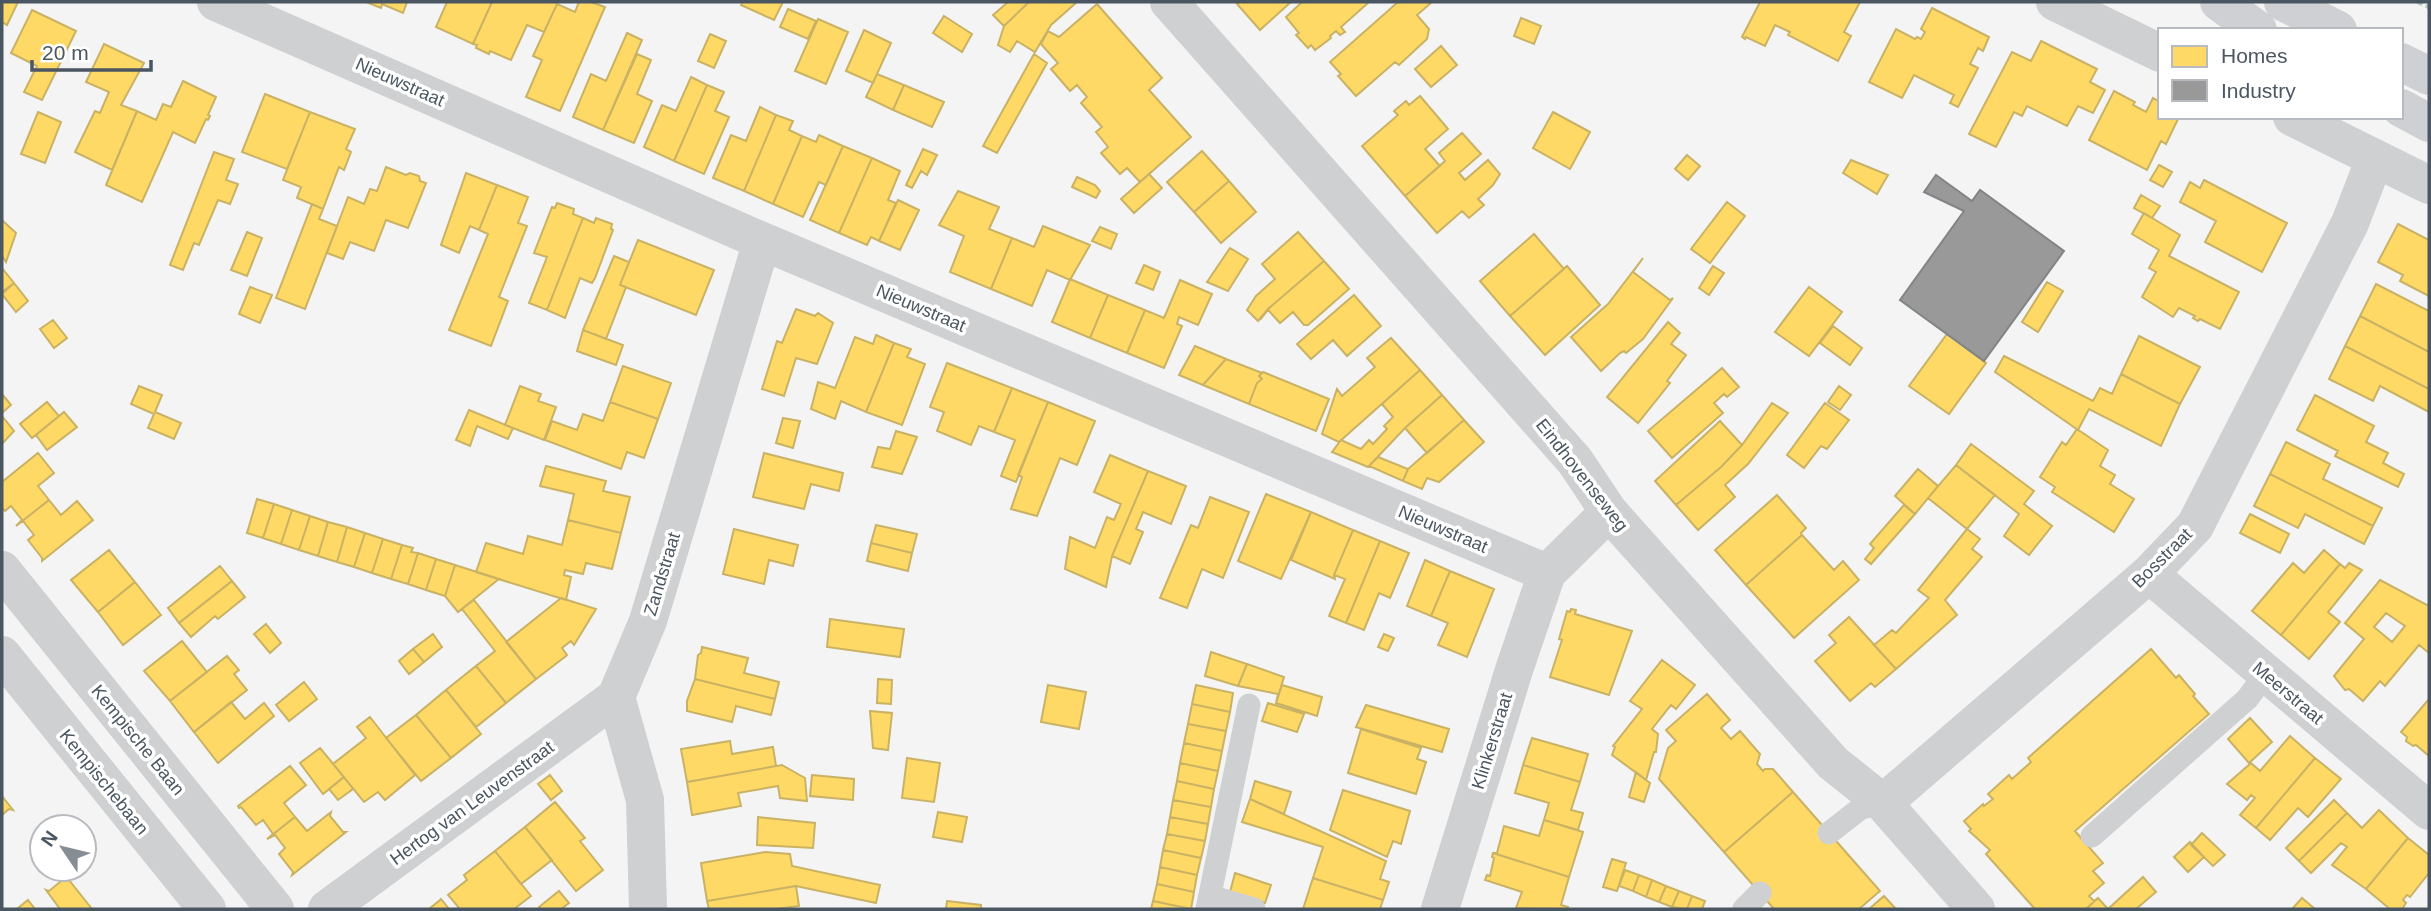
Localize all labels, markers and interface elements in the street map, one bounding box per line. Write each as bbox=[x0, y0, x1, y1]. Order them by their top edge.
scale bar bbox=[32, 28, 150, 72]
legend bbox=[2158, 28, 2403, 119]
text: 20 m bbox=[42, 41, 89, 64]
text: Homes bbox=[2221, 44, 2288, 67]
street label: Nieuwstraat bbox=[353, 54, 447, 110]
text: Industry bbox=[2221, 79, 2296, 102]
street label: Nieuwstraat bbox=[873, 280, 969, 336]
street label: Eindhovenseweg bbox=[1532, 415, 1632, 535]
street label: Nieuwstraat bbox=[1395, 501, 1491, 557]
street label: Bosstraat bbox=[2128, 524, 2196, 592]
street label: Zandstraat bbox=[640, 530, 684, 618]
street label: Meerstraat bbox=[2249, 658, 2327, 728]
street label: Kempische Baan bbox=[87, 681, 189, 799]
street label: Klinkerstraat bbox=[1468, 690, 1516, 792]
street label: Kempischebaan bbox=[56, 726, 152, 838]
street label: Hertog van Leuvenstraat bbox=[386, 737, 558, 869]
north arrow bbox=[28, 813, 98, 883]
text: N bbox=[37, 827, 62, 850]

